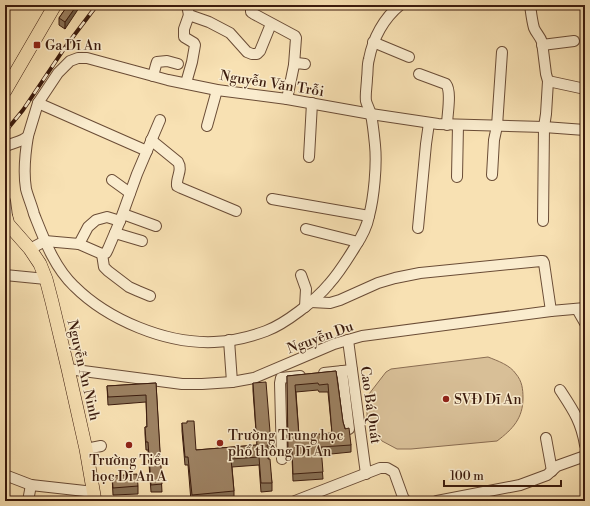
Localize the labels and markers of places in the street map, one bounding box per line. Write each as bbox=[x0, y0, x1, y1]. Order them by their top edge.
place label: Ga Dĩ An bbox=[45, 37, 102, 55]
marker: Ga Dĩ An bbox=[32, 40, 42, 50]
place label: SVĐ Dĩ An bbox=[454, 391, 522, 409]
marker: SVĐ Dĩ An bbox=[441, 394, 451, 404]
place label: Trường Trung học phổ thông Dĩ An bbox=[228, 427, 343, 461]
marker: Trường Trung học phổ thông Dĩ An bbox=[215, 438, 225, 448]
marker: Trường Tiểu học Dĩ An A bbox=[124, 440, 134, 450]
place label: Trường Tiểu học Dĩ An A bbox=[89, 452, 169, 486]

